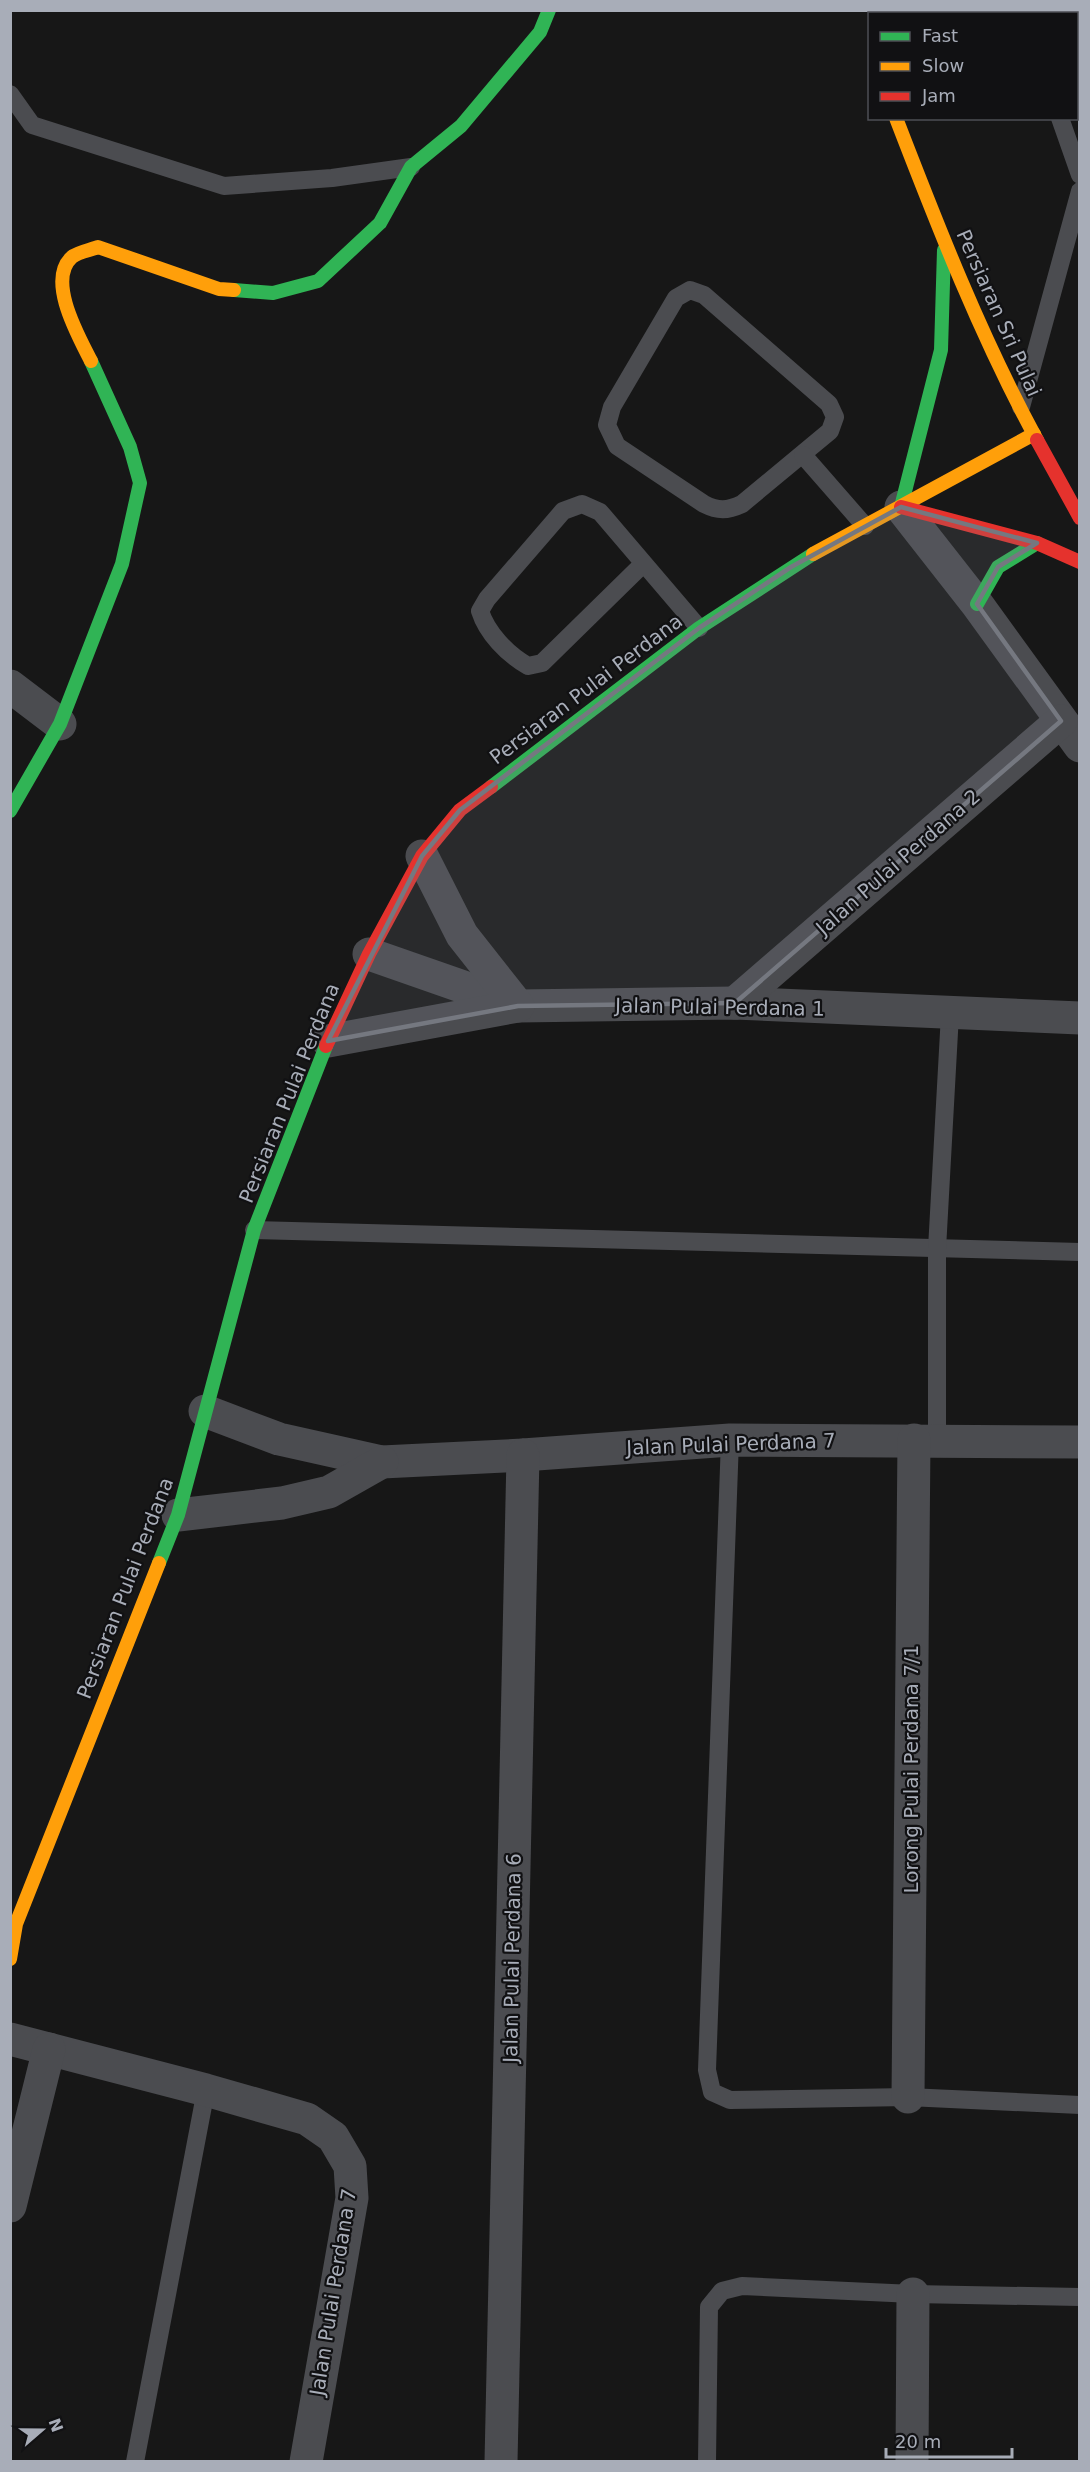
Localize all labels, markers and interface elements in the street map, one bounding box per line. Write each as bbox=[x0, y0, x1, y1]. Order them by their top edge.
legend bbox=[868, 12, 1078, 120]
text: Fast bbox=[922, 25, 958, 46]
text: Slow bbox=[922, 55, 964, 76]
text: Jam bbox=[921, 85, 956, 106]
street label: Persiaran Sri Pulai bbox=[951, 226, 1047, 400]
street label: Persiaran Pulai Perdana bbox=[485, 609, 687, 769]
street label: Jalan Pulai Perdana 2 bbox=[810, 784, 985, 941]
street label: Persiaran Pulai Perdana bbox=[234, 979, 344, 1207]
street label: Jalan Pulai Perdana 1 bbox=[613, 993, 825, 1021]
street label: Jalan Pulai Perdana 7 bbox=[624, 1428, 836, 1460]
street label: Persiaran Pulai Perdana bbox=[72, 1474, 178, 1702]
street label: Lorong Pulai Perdana 7/1 bbox=[899, 1645, 923, 1893]
street label: Jalan Pulai Perdana 6 bbox=[498, 1853, 526, 2065]
street label: Jalan Pulai Perdana 7 bbox=[304, 2187, 361, 2399]
north arrow bbox=[12, 2400, 72, 2460]
text: N bbox=[44, 2415, 67, 2435]
scale bar bbox=[886, 2421, 1012, 2459]
text: 20 m bbox=[895, 2431, 941, 2452]

